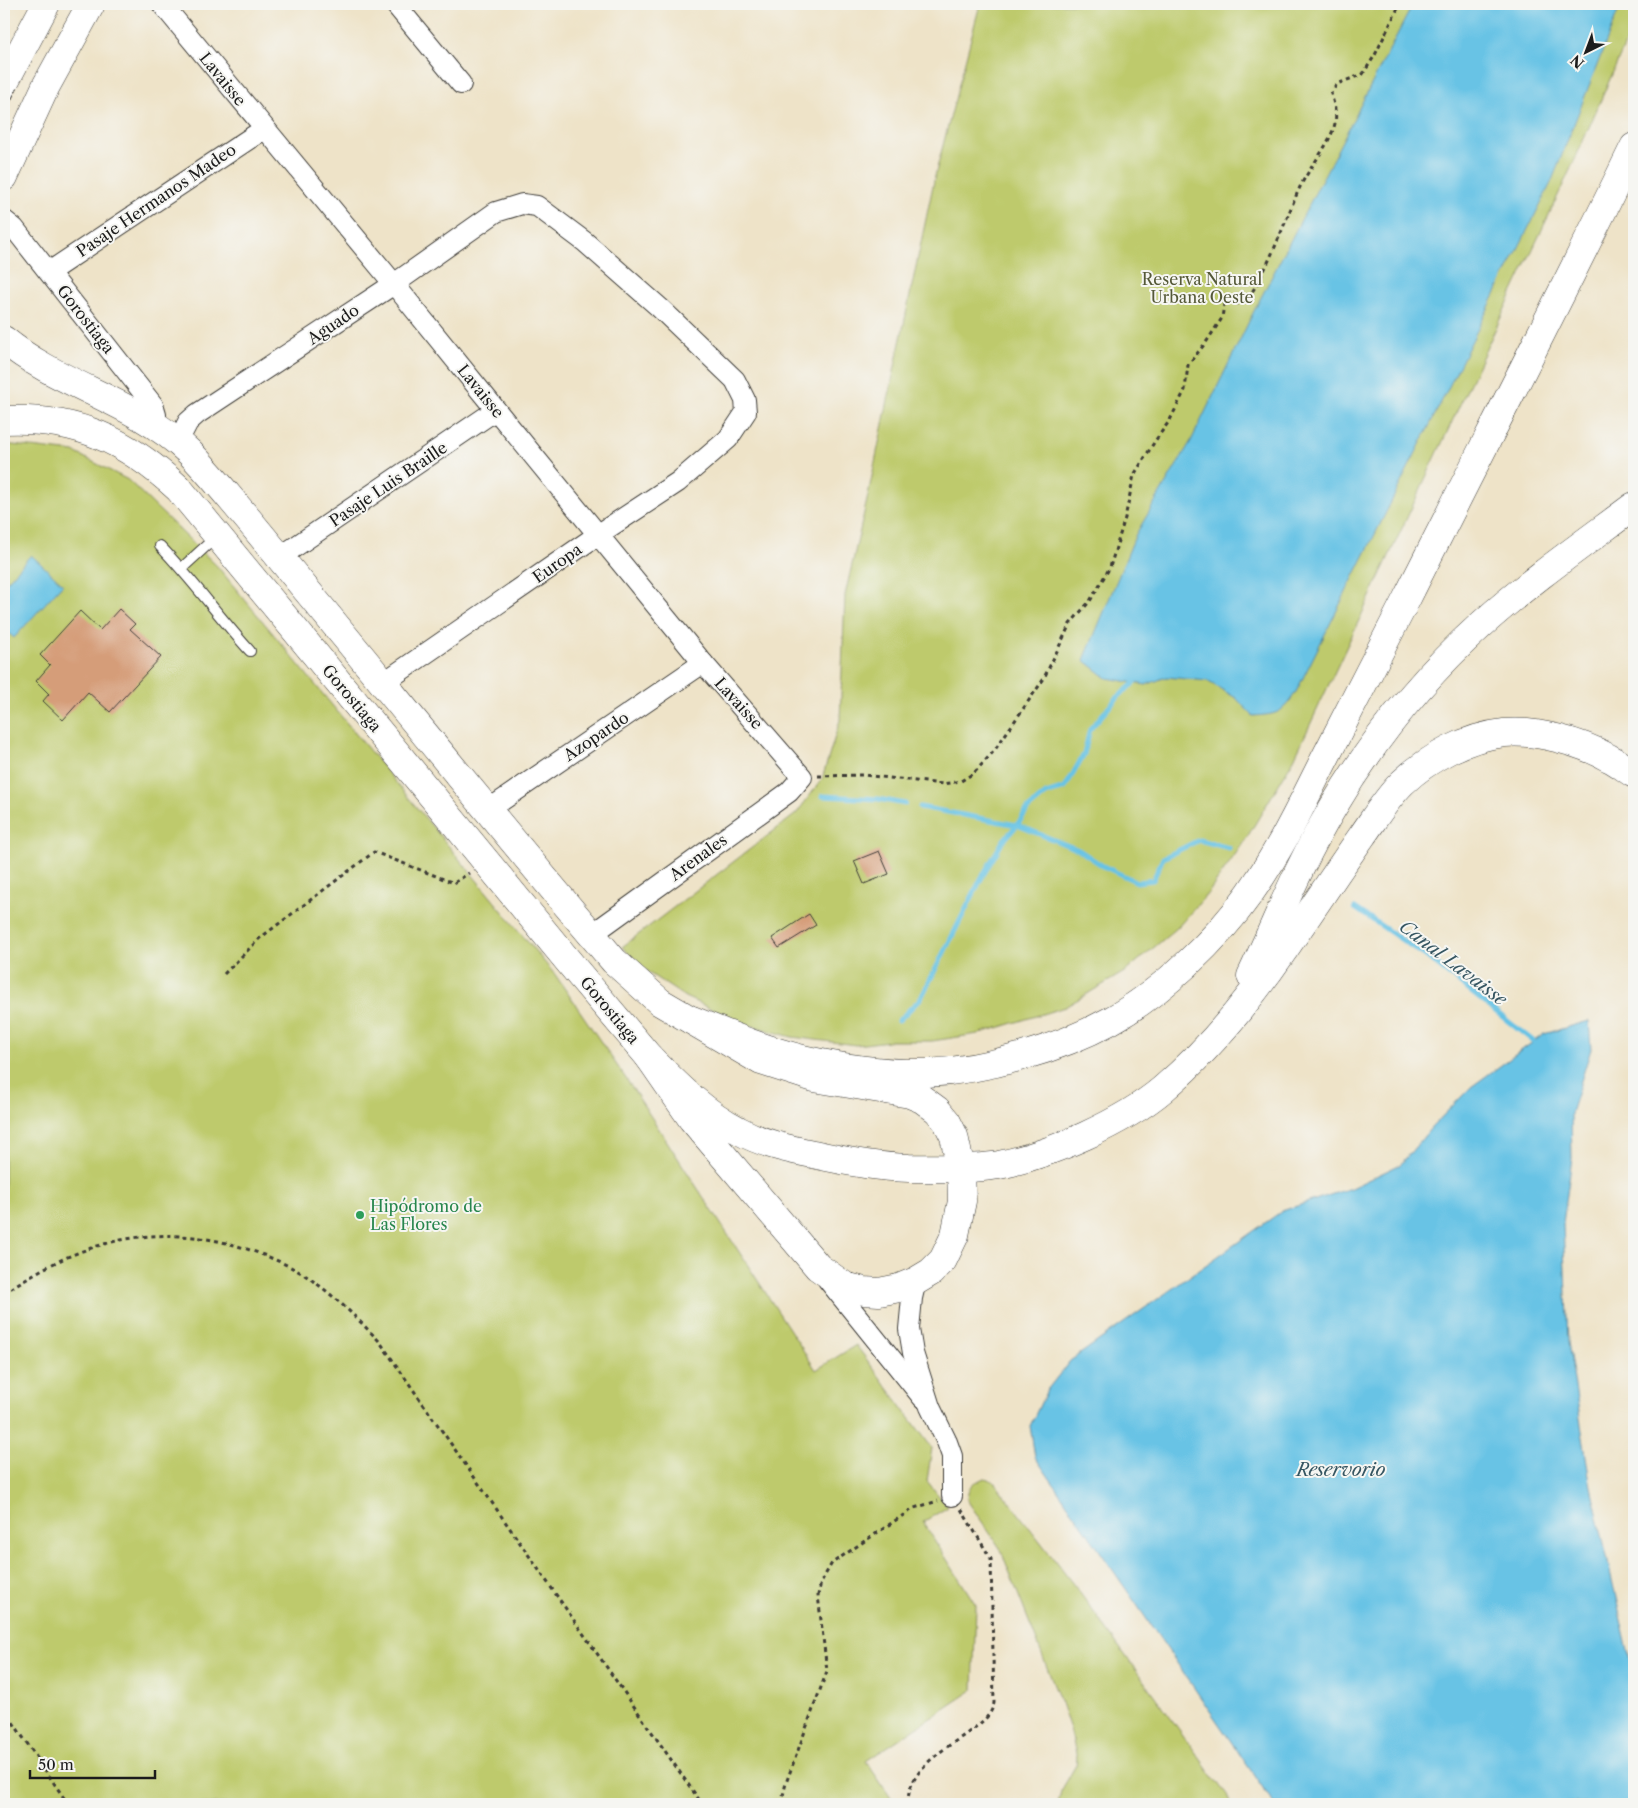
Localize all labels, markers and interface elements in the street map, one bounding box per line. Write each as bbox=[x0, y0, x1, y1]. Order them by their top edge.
north arrow bbox=[1560, 28, 1610, 78]
street label: Lavaisse bbox=[195, 48, 251, 110]
text: N bbox=[1567, 51, 1588, 72]
street label: Pasaje Hermanos Madeo bbox=[72, 139, 240, 261]
park label: Reserva Natural Urbana Oeste bbox=[1142, 269, 1263, 307]
street label: Gorostiaga bbox=[53, 281, 119, 358]
street label: Aguado bbox=[302, 299, 363, 349]
street label: Lavaisse bbox=[453, 360, 509, 422]
street label: Pasaje Luis Braille bbox=[325, 437, 451, 531]
street label: Europa bbox=[529, 539, 586, 587]
street label: Gorostiaga bbox=[318, 660, 386, 736]
street label: Lavaisse bbox=[711, 673, 768, 733]
street label: Azopardo bbox=[559, 707, 633, 766]
street label: Arenales bbox=[664, 829, 731, 885]
water label: Canal Lavaisse bbox=[1395, 915, 1512, 1011]
street label: Gorostiaga bbox=[576, 972, 644, 1048]
place label: Hipódromo de Las Flores bbox=[370, 1196, 482, 1234]
marker: Hipódromo de Las Flores bbox=[354, 1209, 366, 1221]
water label: Reservorio bbox=[1294, 1459, 1386, 1481]
scale bar bbox=[30, 1748, 155, 1780]
text: 50 m bbox=[38, 1755, 74, 1774]

